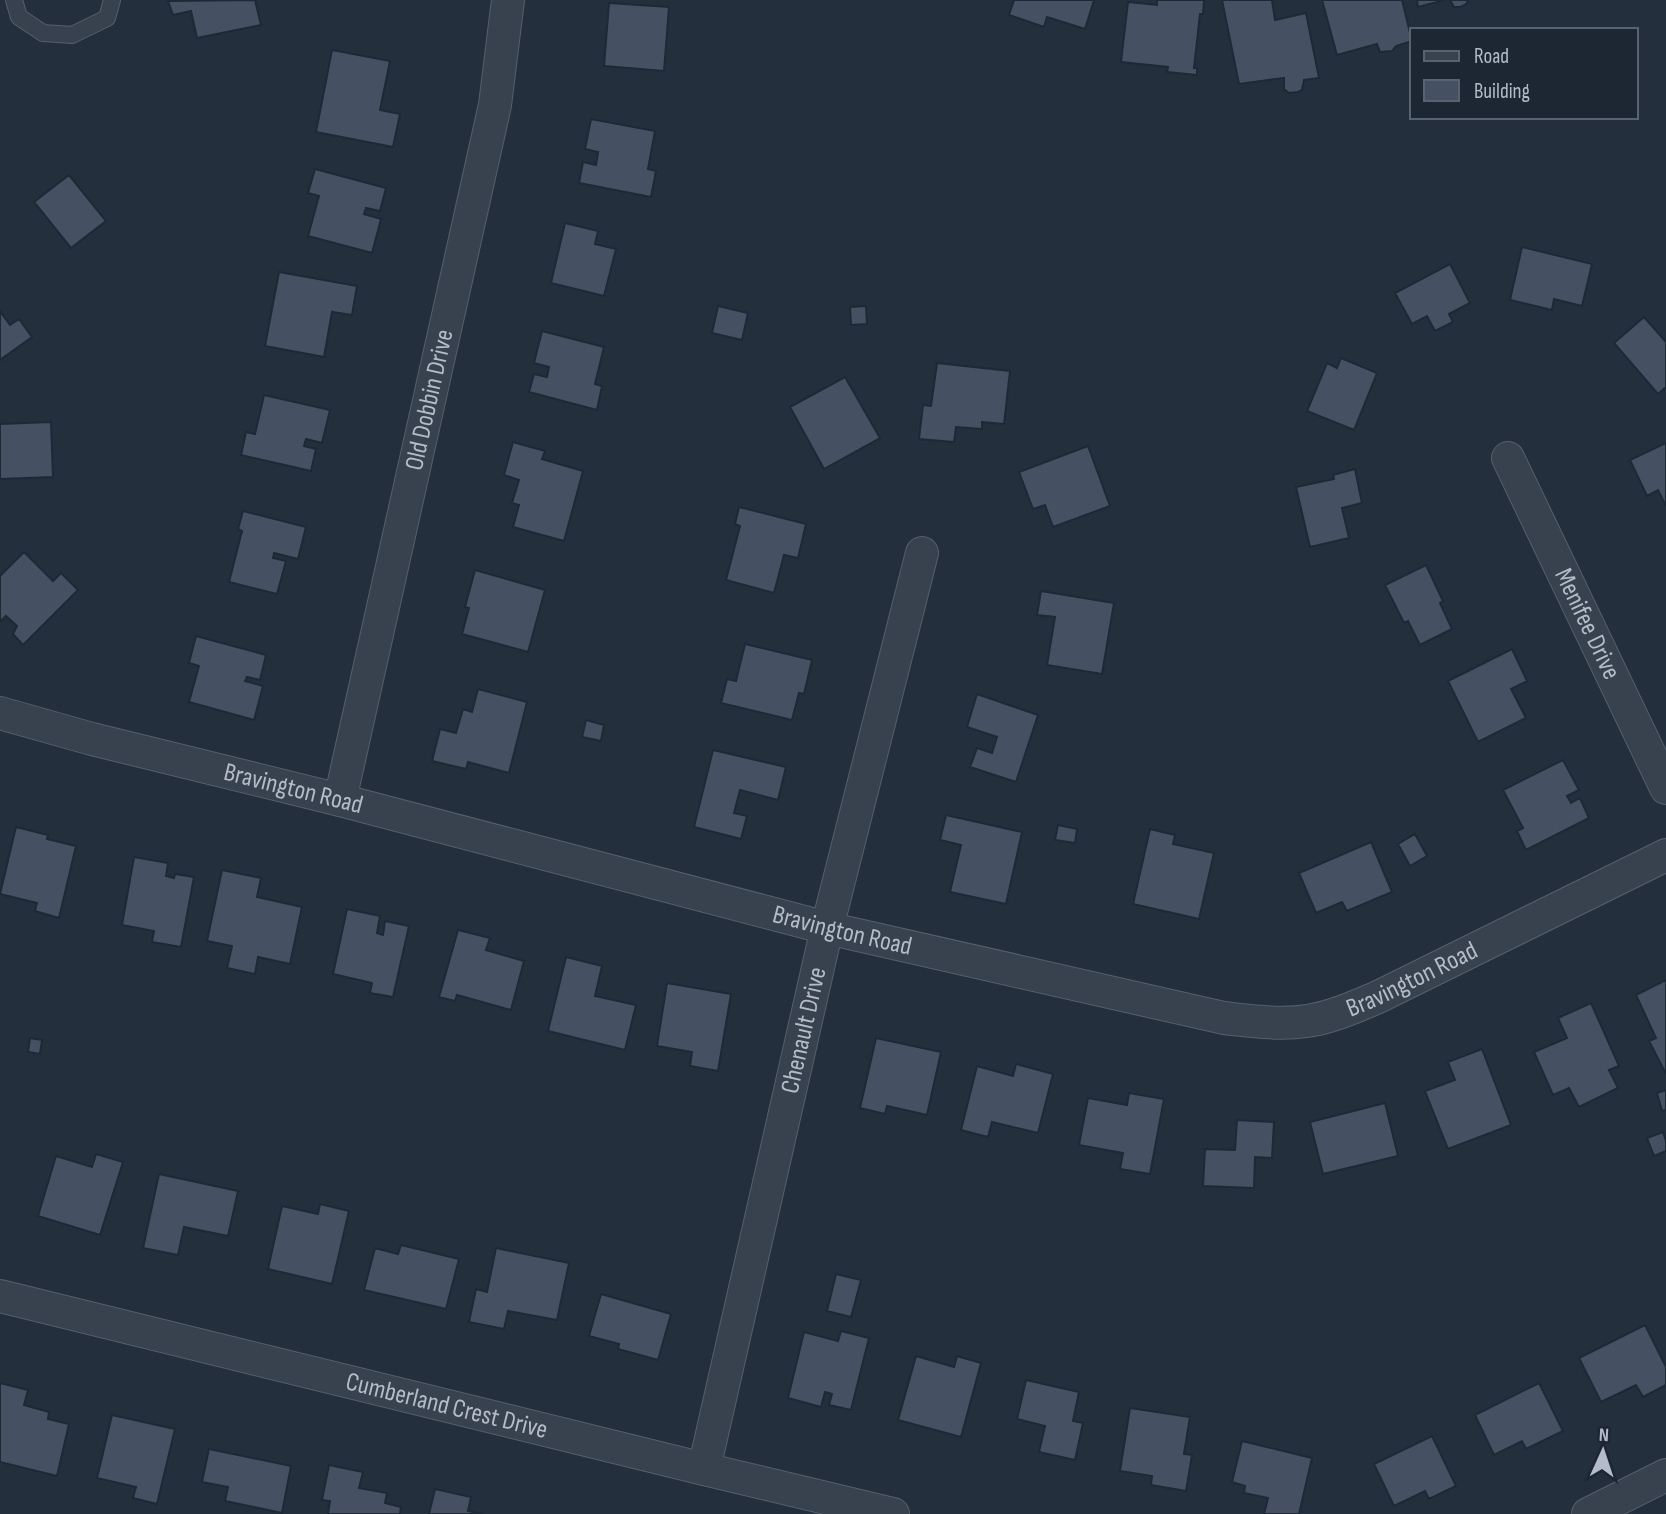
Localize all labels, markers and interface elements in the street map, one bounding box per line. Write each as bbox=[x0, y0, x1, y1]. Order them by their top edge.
legend bbox=[1410, 28, 1638, 119]
text: Road bbox=[1474, 44, 1509, 69]
text: Building bbox=[1474, 79, 1530, 104]
street label: Old Dobbin Drive bbox=[399, 326, 460, 473]
street label: Menifee Drive bbox=[1548, 563, 1627, 684]
street label: Bravington Road bbox=[221, 757, 366, 821]
street label: Bravington Road bbox=[769, 899, 915, 962]
street label: Bravington Road bbox=[1342, 935, 1483, 1024]
street label: Chenault Drive bbox=[774, 964, 833, 1096]
street label: Cumberland Crest Drive bbox=[343, 1366, 551, 1445]
north arrow bbox=[1568, 1416, 1638, 1486]
text: N bbox=[1598, 1424, 1609, 1447]

